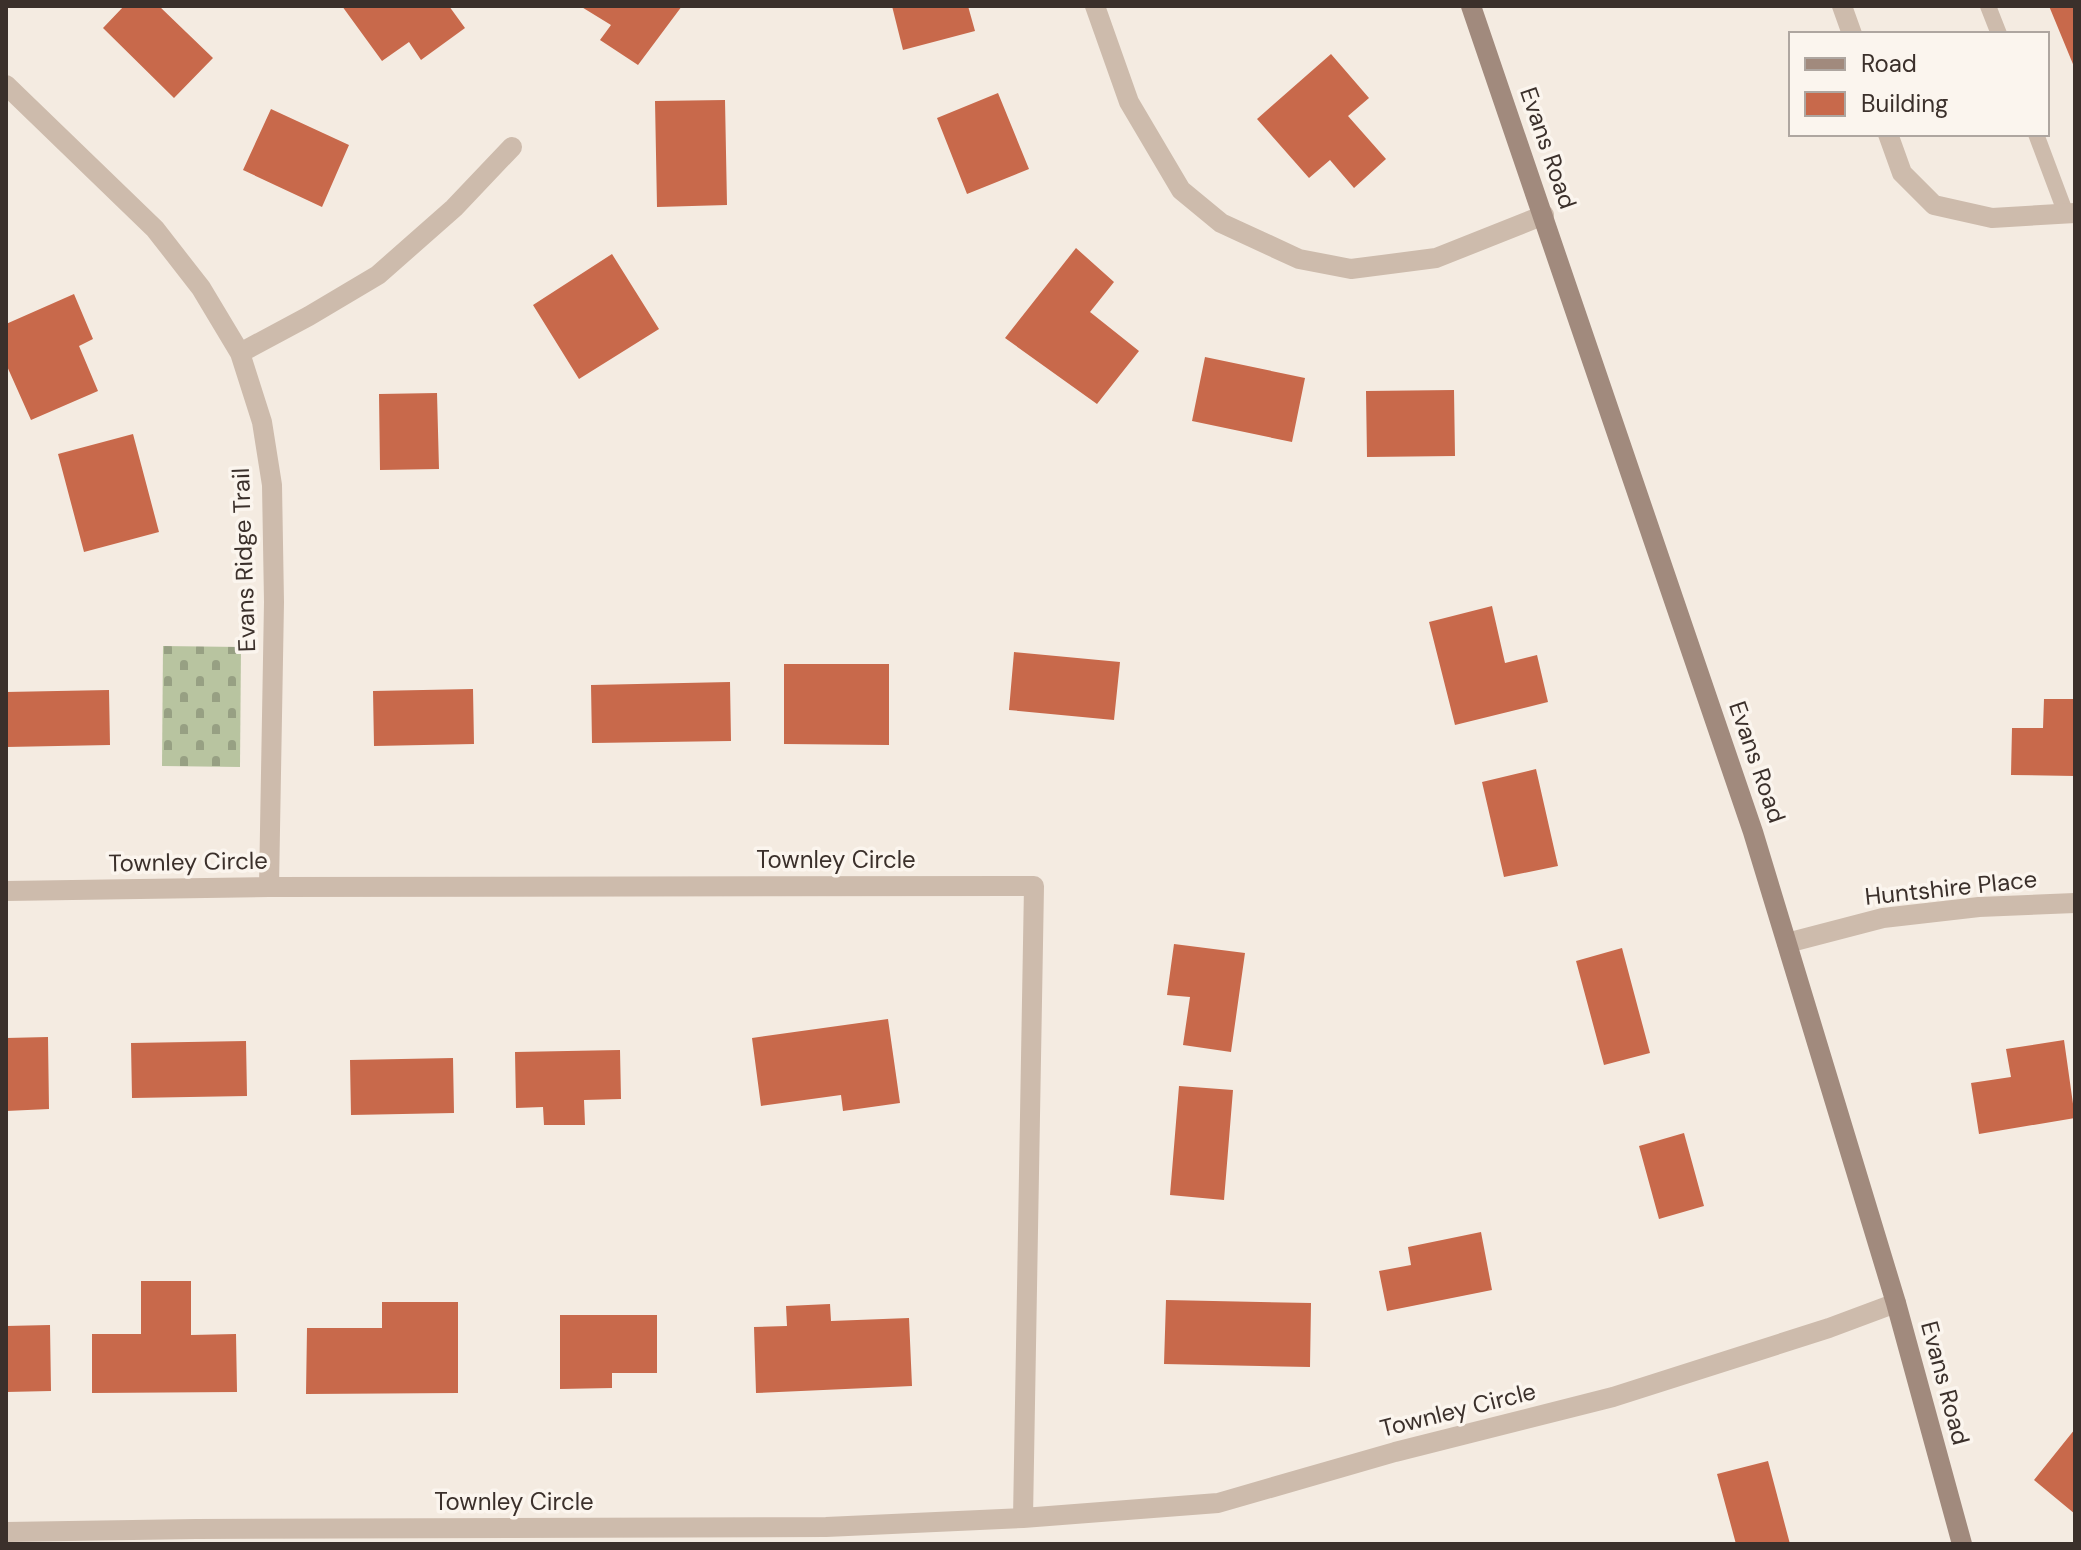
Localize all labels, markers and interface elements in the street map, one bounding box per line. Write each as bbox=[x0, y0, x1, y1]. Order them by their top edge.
legend bbox=[1789, 32, 2049, 136]
text: Road bbox=[1861, 48, 1917, 79]
street label: Evans Road bbox=[1513, 83, 1584, 213]
text: Building bbox=[1861, 88, 1948, 119]
street label: Evans Ridge Trail bbox=[225, 468, 262, 653]
street label: Evans Road bbox=[1722, 697, 1793, 827]
street label: Townley Circle bbox=[756, 844, 916, 875]
street label: Townley Circle bbox=[108, 845, 268, 878]
street label: Huntshire Place bbox=[1863, 863, 2039, 912]
street label: Evans Road bbox=[1914, 1318, 1977, 1448]
street label: Townley Circle bbox=[1377, 1375, 1539, 1444]
street label: Townley Circle bbox=[434, 1486, 594, 1517]

